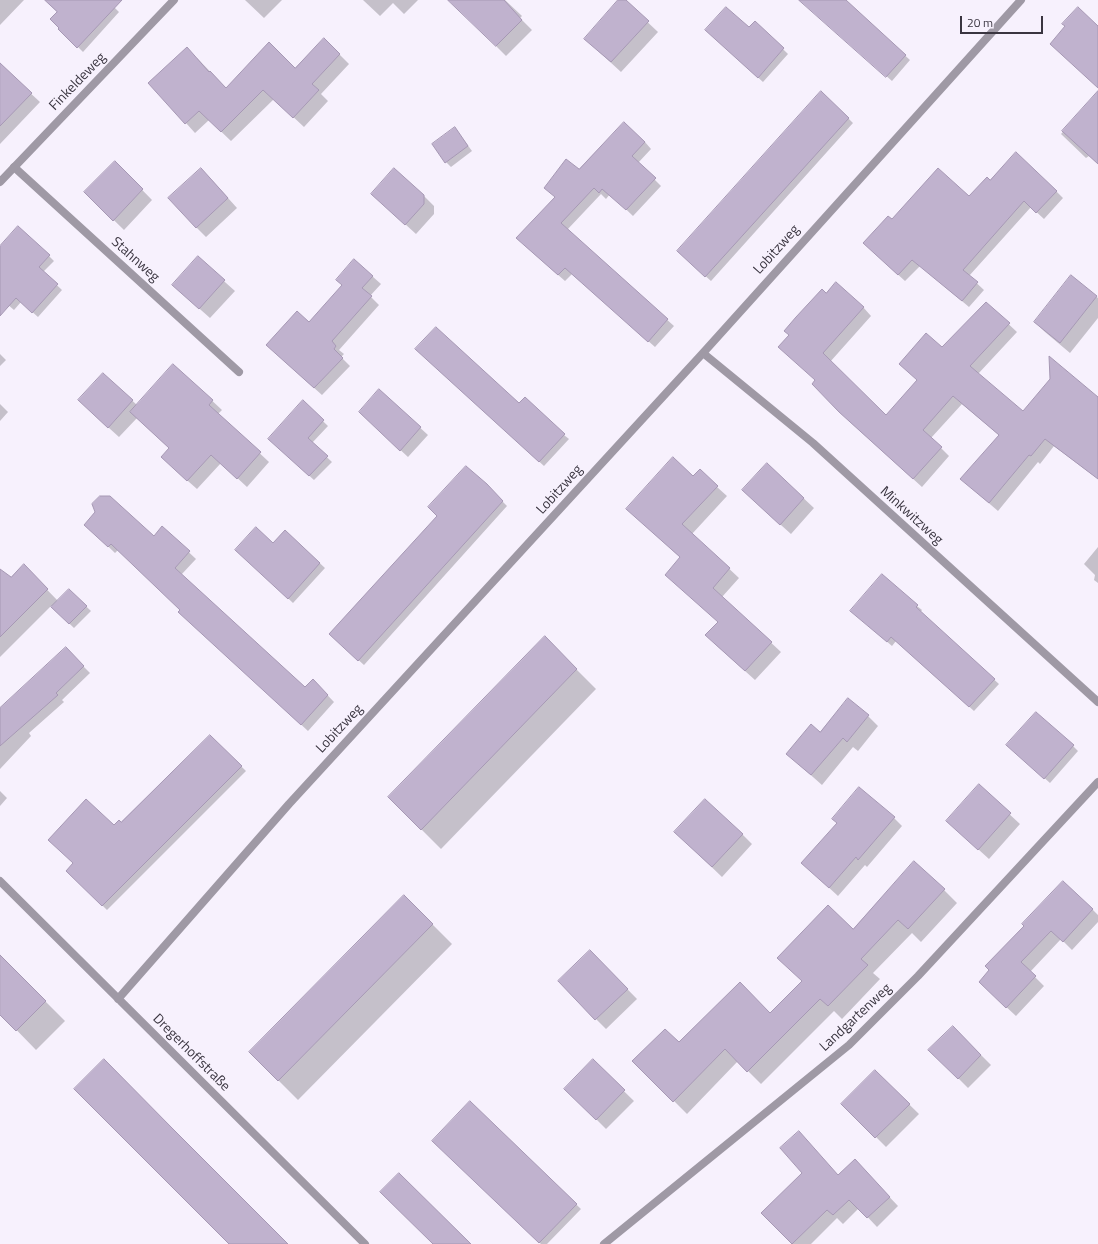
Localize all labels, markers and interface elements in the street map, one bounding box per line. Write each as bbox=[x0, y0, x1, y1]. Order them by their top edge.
scale bar bbox=[962, 8, 1045, 34]
text: 20 m bbox=[967, 13, 993, 32]
street label: Finkeldeweg bbox=[46, 50, 110, 114]
street label: Lobitzweg bbox=[750, 222, 804, 278]
street label: Stahnweg bbox=[107, 234, 163, 286]
street label: Lobitzweg bbox=[533, 462, 587, 518]
street label: Minkwitzweg bbox=[876, 483, 946, 549]
street label: Lobitzweg bbox=[313, 701, 367, 757]
street label: Landgartenweg bbox=[817, 980, 895, 1056]
street label: Dregerhoffstraße bbox=[149, 1011, 233, 1095]

